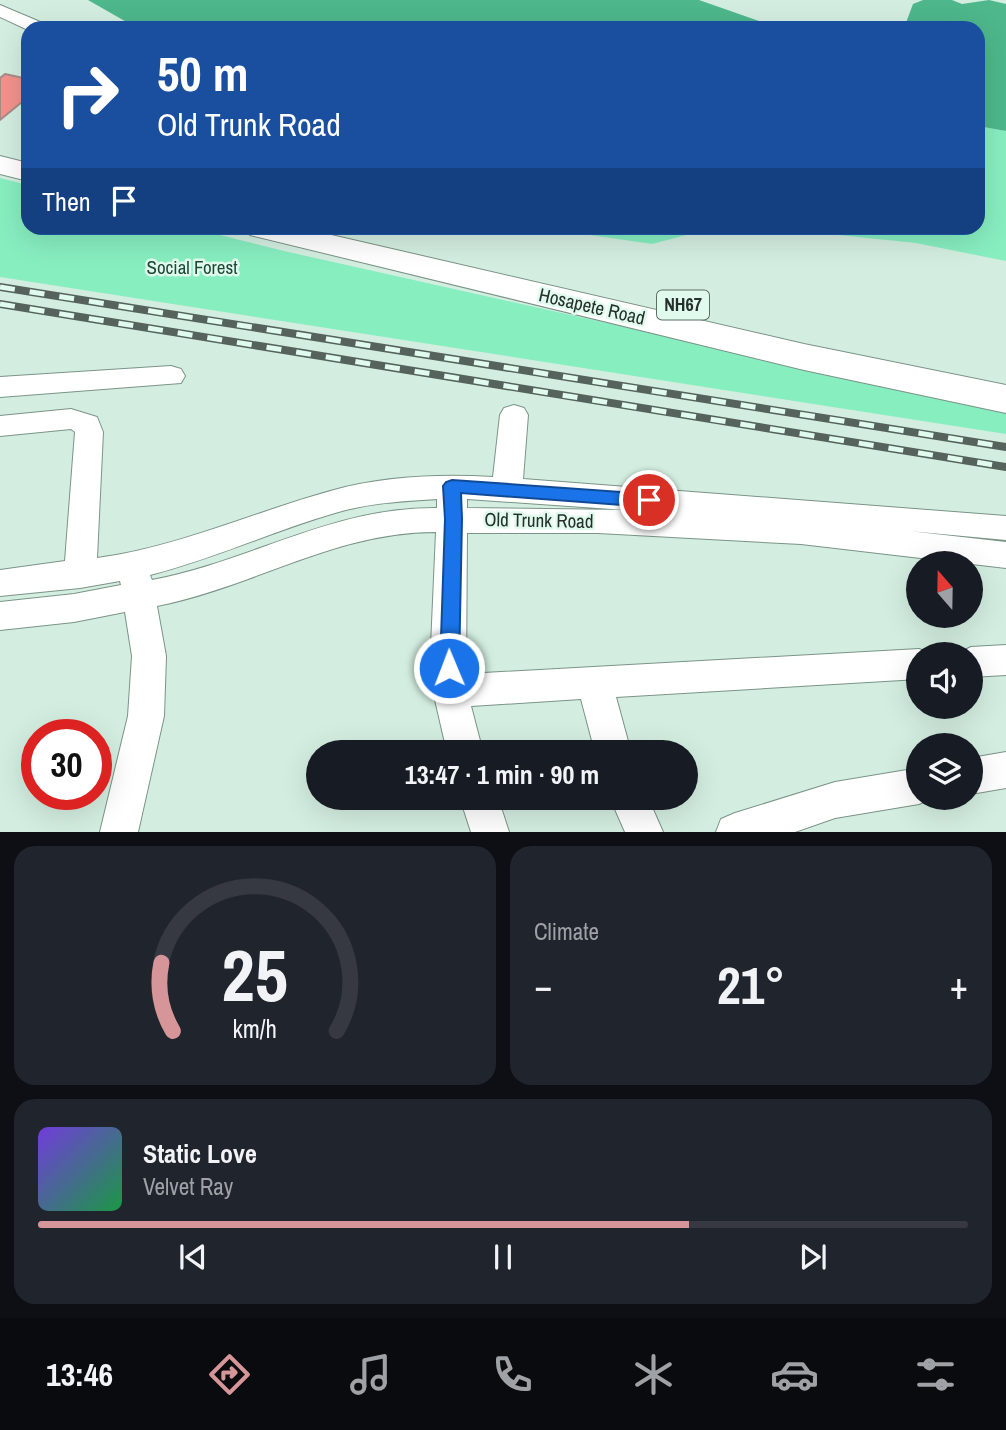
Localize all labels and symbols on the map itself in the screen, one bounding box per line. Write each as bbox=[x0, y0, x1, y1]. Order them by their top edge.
park label: Social Forest bbox=[146, 254, 238, 280]
street label: Hosapete Road bbox=[536, 281, 648, 331]
road number: NH67 bbox=[657, 290, 709, 320]
pin bbox=[619, 470, 679, 530]
street label: Old Trunk Road bbox=[484, 506, 594, 534]
north arrow bbox=[906, 551, 984, 628]
position arrow bbox=[412, 631, 486, 705]
speed limit sign: 30 bbox=[21, 719, 112, 810]

